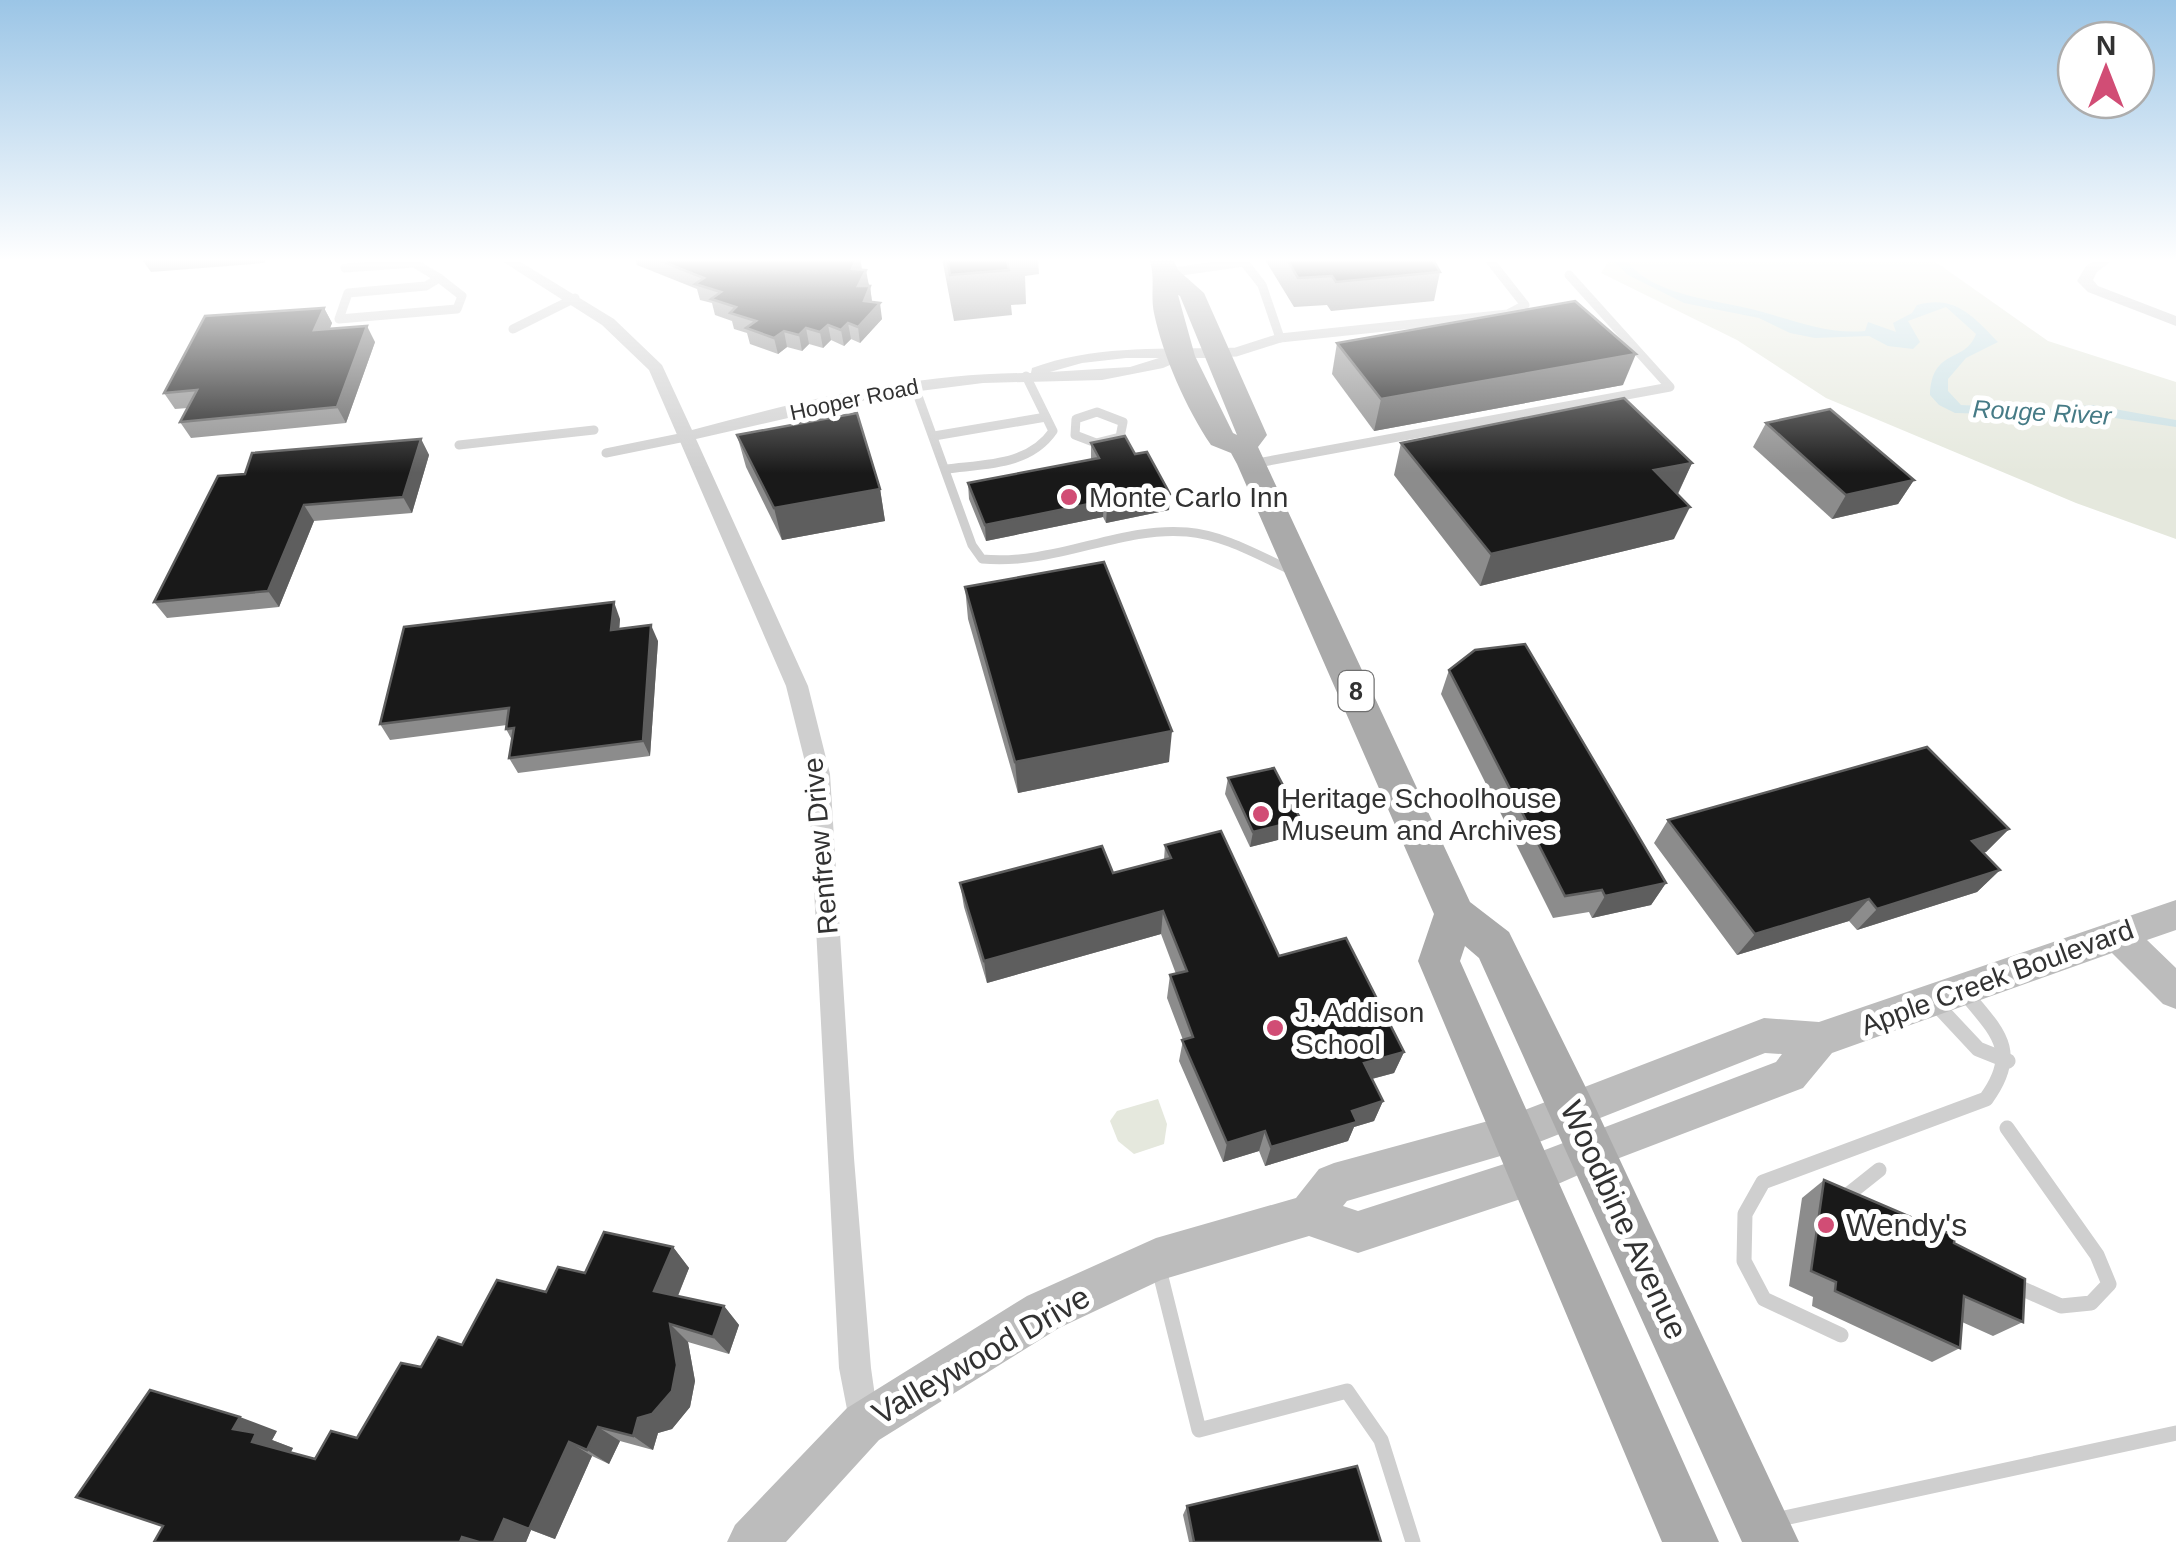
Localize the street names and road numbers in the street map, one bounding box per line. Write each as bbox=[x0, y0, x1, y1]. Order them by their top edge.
street label: Hooper Road bbox=[787, 374, 921, 425]
road number: 8 bbox=[1338, 671, 1374, 711]
street label: Renfrew Drive bbox=[797, 756, 844, 936]
street label: Apple Creek Boulevard bbox=[1857, 914, 2138, 1041]
street label: Woodbine Avenue bbox=[1553, 1095, 1695, 1345]
street label: Valleywood Drive bbox=[866, 1278, 1096, 1432]

